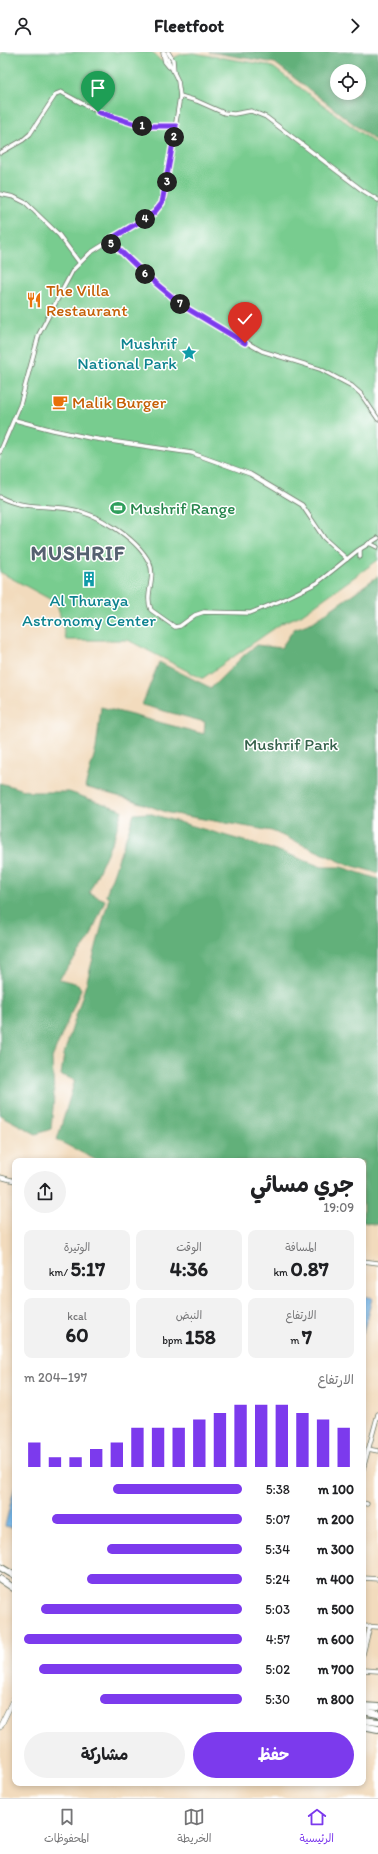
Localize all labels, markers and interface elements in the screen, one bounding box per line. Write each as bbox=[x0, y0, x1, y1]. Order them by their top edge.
icon: person bbox=[12, 15, 34, 37]
text: Fleetfoot bbox=[154, 15, 224, 37]
icon: forward bbox=[344, 15, 366, 37]
map controls bbox=[330, 64, 366, 100]
button: locate bbox=[330, 64, 366, 100]
pin bbox=[81, 71, 115, 112]
icon: arrive bbox=[87, 77, 109, 99]
pin: 1 bbox=[132, 116, 152, 136]
text: 1 bbox=[139, 119, 145, 132]
pin: 2 bbox=[164, 127, 184, 147]
text: 2 bbox=[171, 130, 177, 143]
pin: 3 bbox=[157, 172, 177, 192]
text: 3 bbox=[164, 175, 170, 188]
pin: 4 bbox=[135, 209, 155, 229]
text: 4 bbox=[142, 212, 148, 225]
pin: 5 bbox=[101, 234, 121, 254]
text: 5 bbox=[108, 237, 114, 250]
pin: 6 bbox=[135, 264, 155, 284]
text: 6 bbox=[142, 267, 148, 280]
place label: The Villa Restaurant bbox=[46, 280, 128, 320]
restaurant icon: The Villa Restaurant bbox=[25, 291, 43, 309]
pin: 7 bbox=[170, 294, 190, 314]
text: 7 bbox=[177, 297, 183, 310]
pin bbox=[228, 302, 262, 343]
icon: check bbox=[234, 308, 256, 330]
place label: Mushrif National Park bbox=[77, 333, 178, 373]
place icon: Mushrif National Park bbox=[180, 344, 198, 362]
place label: Malik Burger bbox=[72, 392, 167, 412]
cafe icon: Malik Burger bbox=[51, 393, 69, 411]
place label: Mushrif Range bbox=[130, 498, 235, 518]
sports icon: Mushrif Range bbox=[109, 499, 127, 517]
district label: MUSHRIF bbox=[30, 540, 126, 565]
building icon: Al Thuraya Astronomy Center bbox=[80, 570, 98, 588]
place label: Al Thuraya Astronomy Center bbox=[22, 590, 156, 630]
park label: Mushrif Park bbox=[244, 734, 338, 754]
button: share bbox=[24, 1171, 66, 1213]
text: جري مسائي bbox=[250, 1171, 354, 1198]
text: 19:09 bbox=[323, 1200, 354, 1215]
text: الوتيرة bbox=[64, 1241, 90, 1254]
text: الوقت bbox=[176, 1241, 202, 1254]
text: المسافة bbox=[285, 1241, 317, 1254]
text: 5:17 bbox=[71, 1257, 105, 1281]
text: 4:36 bbox=[170, 1257, 208, 1281]
text: 0.87 bbox=[290, 1257, 329, 1281]
text: /km bbox=[49, 1266, 71, 1279]
text: km bbox=[273, 1266, 290, 1279]
text: النبض bbox=[176, 1309, 202, 1322]
text: الارتفاع bbox=[286, 1309, 316, 1322]
text: kcal bbox=[67, 1310, 87, 1323]
text: 60 bbox=[66, 1323, 88, 1347]
text: 158 bbox=[185, 1325, 216, 1349]
text: 7 bbox=[302, 1325, 312, 1349]
text: bpm bbox=[162, 1334, 185, 1347]
text: m bbox=[290, 1334, 302, 1347]
text: 197–204 m bbox=[24, 1370, 87, 1385]
text: الارتفاع bbox=[318, 1372, 354, 1387]
text: 5:38 bbox=[266, 1482, 290, 1497]
text: 100 m bbox=[318, 1482, 354, 1497]
text: 5:07 bbox=[266, 1512, 290, 1527]
text: 200 m bbox=[317, 1512, 354, 1527]
text: 5:34 bbox=[265, 1542, 290, 1557]
text: 300 m bbox=[317, 1542, 354, 1557]
text: 5:24 bbox=[265, 1572, 290, 1587]
text: 400 m bbox=[316, 1572, 354, 1587]
text: 5:03 bbox=[265, 1602, 290, 1617]
text: 500 m bbox=[317, 1602, 354, 1617]
text: 4:57 bbox=[266, 1632, 290, 1647]
text: 600 m bbox=[317, 1632, 354, 1647]
text: 5:02 bbox=[265, 1662, 290, 1677]
text: 700 m bbox=[318, 1662, 354, 1677]
text: 5:30 bbox=[265, 1692, 290, 1707]
text: 800 m bbox=[317, 1692, 354, 1707]
button: مشاركة bbox=[24, 1732, 185, 1778]
button: حفظ bbox=[193, 1732, 354, 1778]
tab: المحفوظات bbox=[44, 1806, 89, 1848]
tab: الخريطة bbox=[177, 1806, 212, 1848]
tab: الرئيسية bbox=[300, 1806, 334, 1848]

